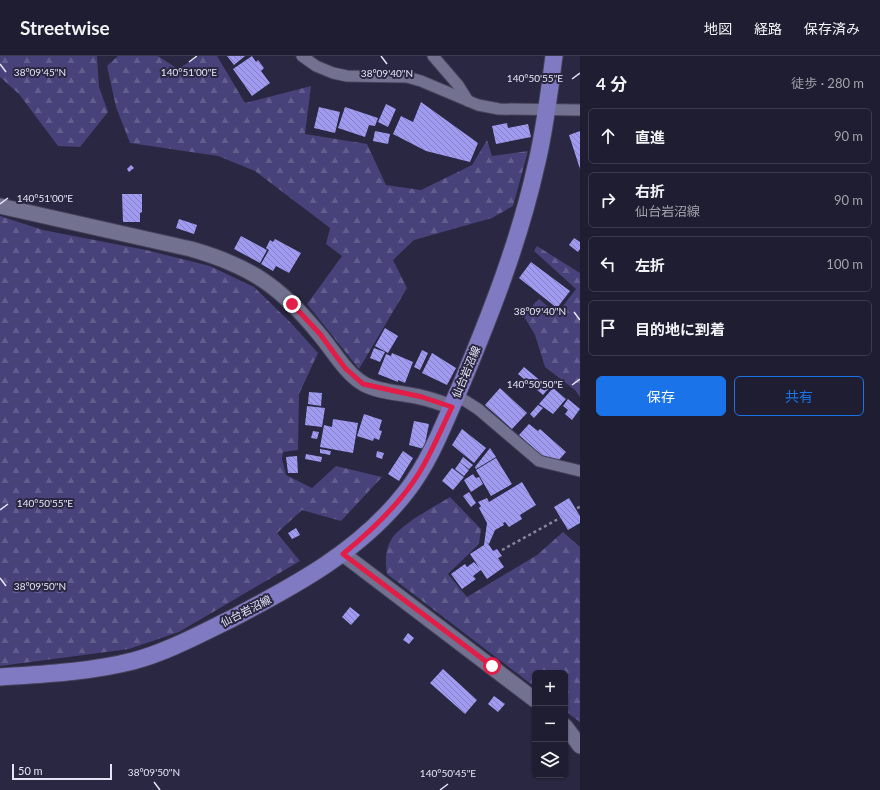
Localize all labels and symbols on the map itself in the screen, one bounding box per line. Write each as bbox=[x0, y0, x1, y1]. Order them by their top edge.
text: 38°09'45"N bbox=[14, 66, 66, 78]
text: 140°51'00"E bbox=[161, 66, 217, 78]
text: 38°09'40"N bbox=[361, 67, 413, 79]
text: 140°50'55"E bbox=[507, 72, 563, 84]
text: 140°51'00"E bbox=[17, 192, 73, 204]
route end bbox=[283, 295, 301, 313]
text: 38°09'40"N bbox=[514, 305, 566, 317]
street label: 仙台岩沼線 bbox=[449, 344, 482, 400]
text: 140°50'50"E bbox=[507, 378, 563, 390]
text: 140°50'55"E bbox=[17, 497, 73, 509]
text: 38°09'50"N bbox=[14, 580, 66, 592]
street label: 仙台岩沼線 bbox=[218, 592, 273, 629]
route start bbox=[483, 657, 501, 675]
scale bar bbox=[12, 762, 112, 781]
text: 38°09'50"N bbox=[128, 766, 180, 778]
text: 140°50'45"E bbox=[420, 767, 476, 779]

